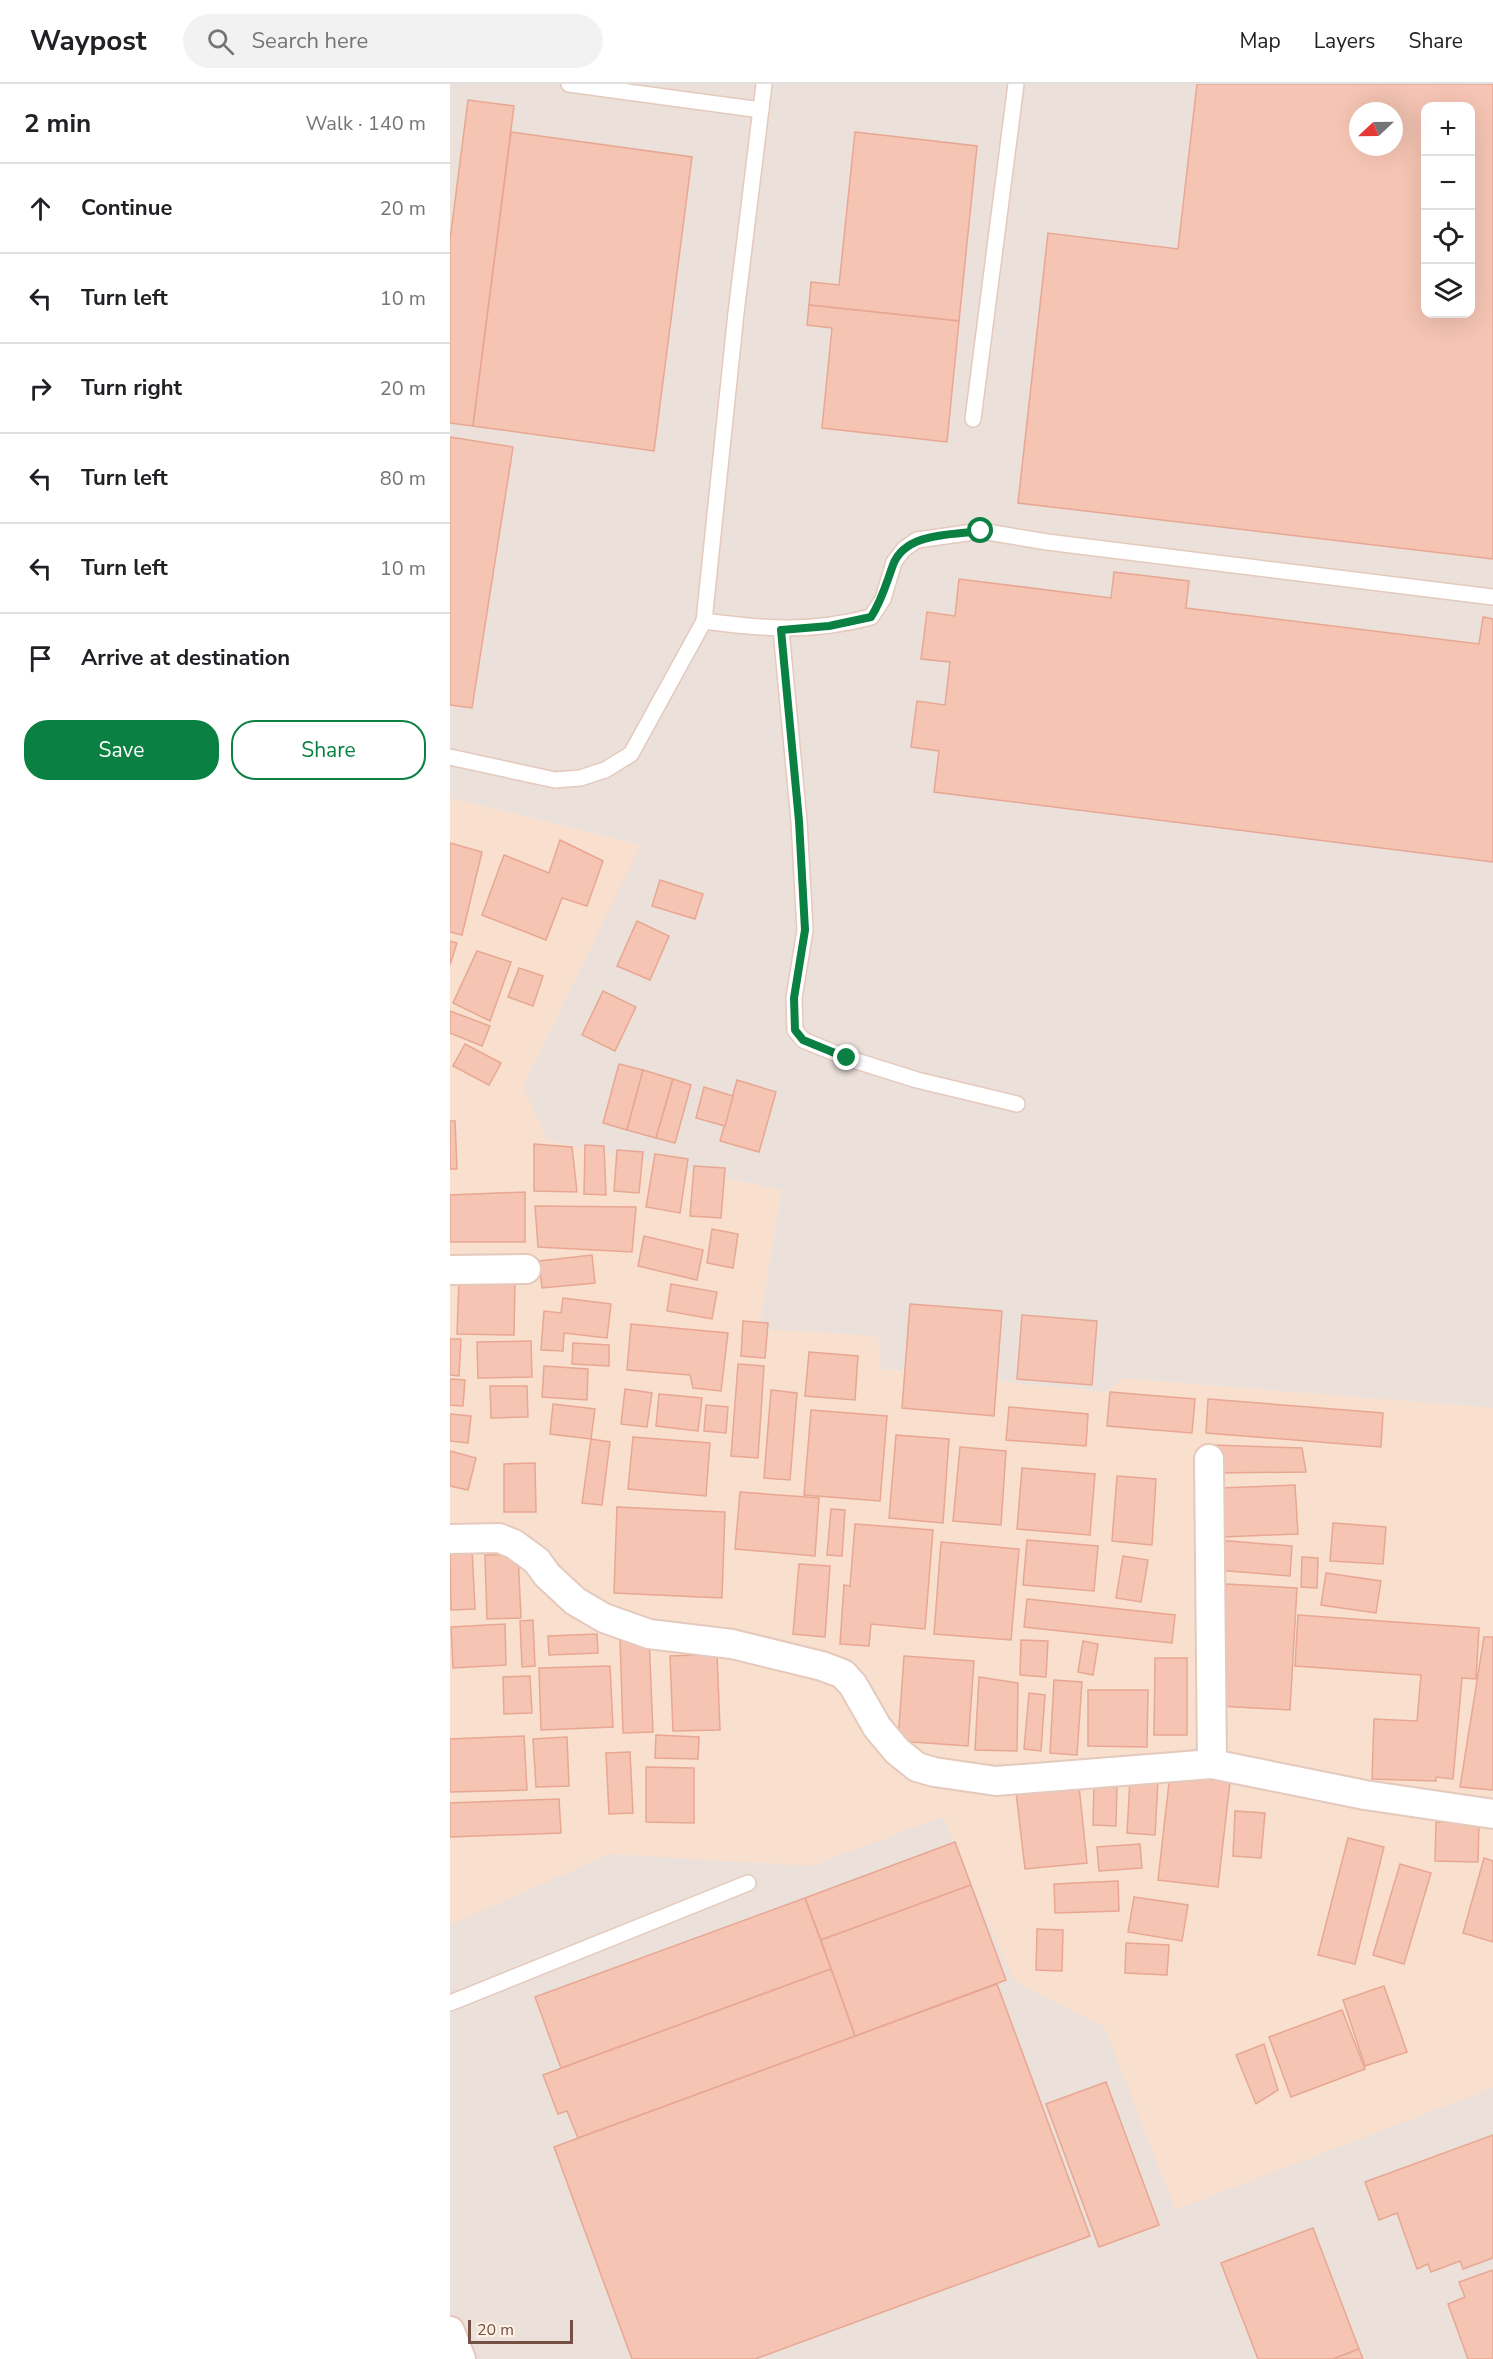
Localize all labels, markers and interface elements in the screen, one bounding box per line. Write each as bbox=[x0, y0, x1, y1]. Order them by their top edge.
search box bbox=[183, 14, 603, 68]
text: Waypost bbox=[30, 22, 147, 60]
icon: search bbox=[204, 25, 237, 58]
text: Search here bbox=[252, 26, 368, 56]
text: Map bbox=[1239, 27, 1281, 55]
text: Layers bbox=[1314, 27, 1375, 55]
text: Share bbox=[1408, 27, 1463, 55]
north arrow bbox=[1349, 102, 1403, 156]
map controls bbox=[1421, 102, 1475, 318]
button: + bbox=[1421, 102, 1475, 156]
text: 2 min bbox=[24, 106, 91, 141]
text: Walk · 140 m bbox=[306, 110, 426, 137]
button: − bbox=[1421, 156, 1475, 210]
icon: ahead bbox=[24, 192, 57, 225]
text: Continue bbox=[81, 193, 172, 223]
text: 20 m bbox=[380, 195, 426, 222]
button: locate bbox=[1421, 210, 1475, 264]
button: layers bbox=[1421, 264, 1475, 318]
icon: left bbox=[24, 282, 57, 315]
text: Turn left bbox=[81, 283, 168, 313]
text: 10 m bbox=[380, 285, 426, 312]
icon: right bbox=[24, 372, 57, 405]
text: Turn right bbox=[81, 373, 182, 403]
text: 20 m bbox=[380, 375, 426, 402]
icon: left bbox=[24, 462, 57, 495]
text: Turn left bbox=[81, 463, 168, 493]
text: 80 m bbox=[380, 465, 426, 492]
route start bbox=[967, 517, 993, 543]
icon: left bbox=[24, 552, 57, 585]
text: Turn left bbox=[81, 553, 168, 583]
text: 10 m bbox=[380, 555, 426, 582]
icon: arrive bbox=[24, 642, 57, 675]
text: Arrive at destination bbox=[81, 643, 290, 673]
button: Save bbox=[24, 720, 219, 780]
button: Share bbox=[231, 720, 426, 780]
route end bbox=[833, 1044, 859, 1070]
scale bar bbox=[468, 2317, 573, 2344]
text: 20 m bbox=[477, 2319, 514, 2341]

